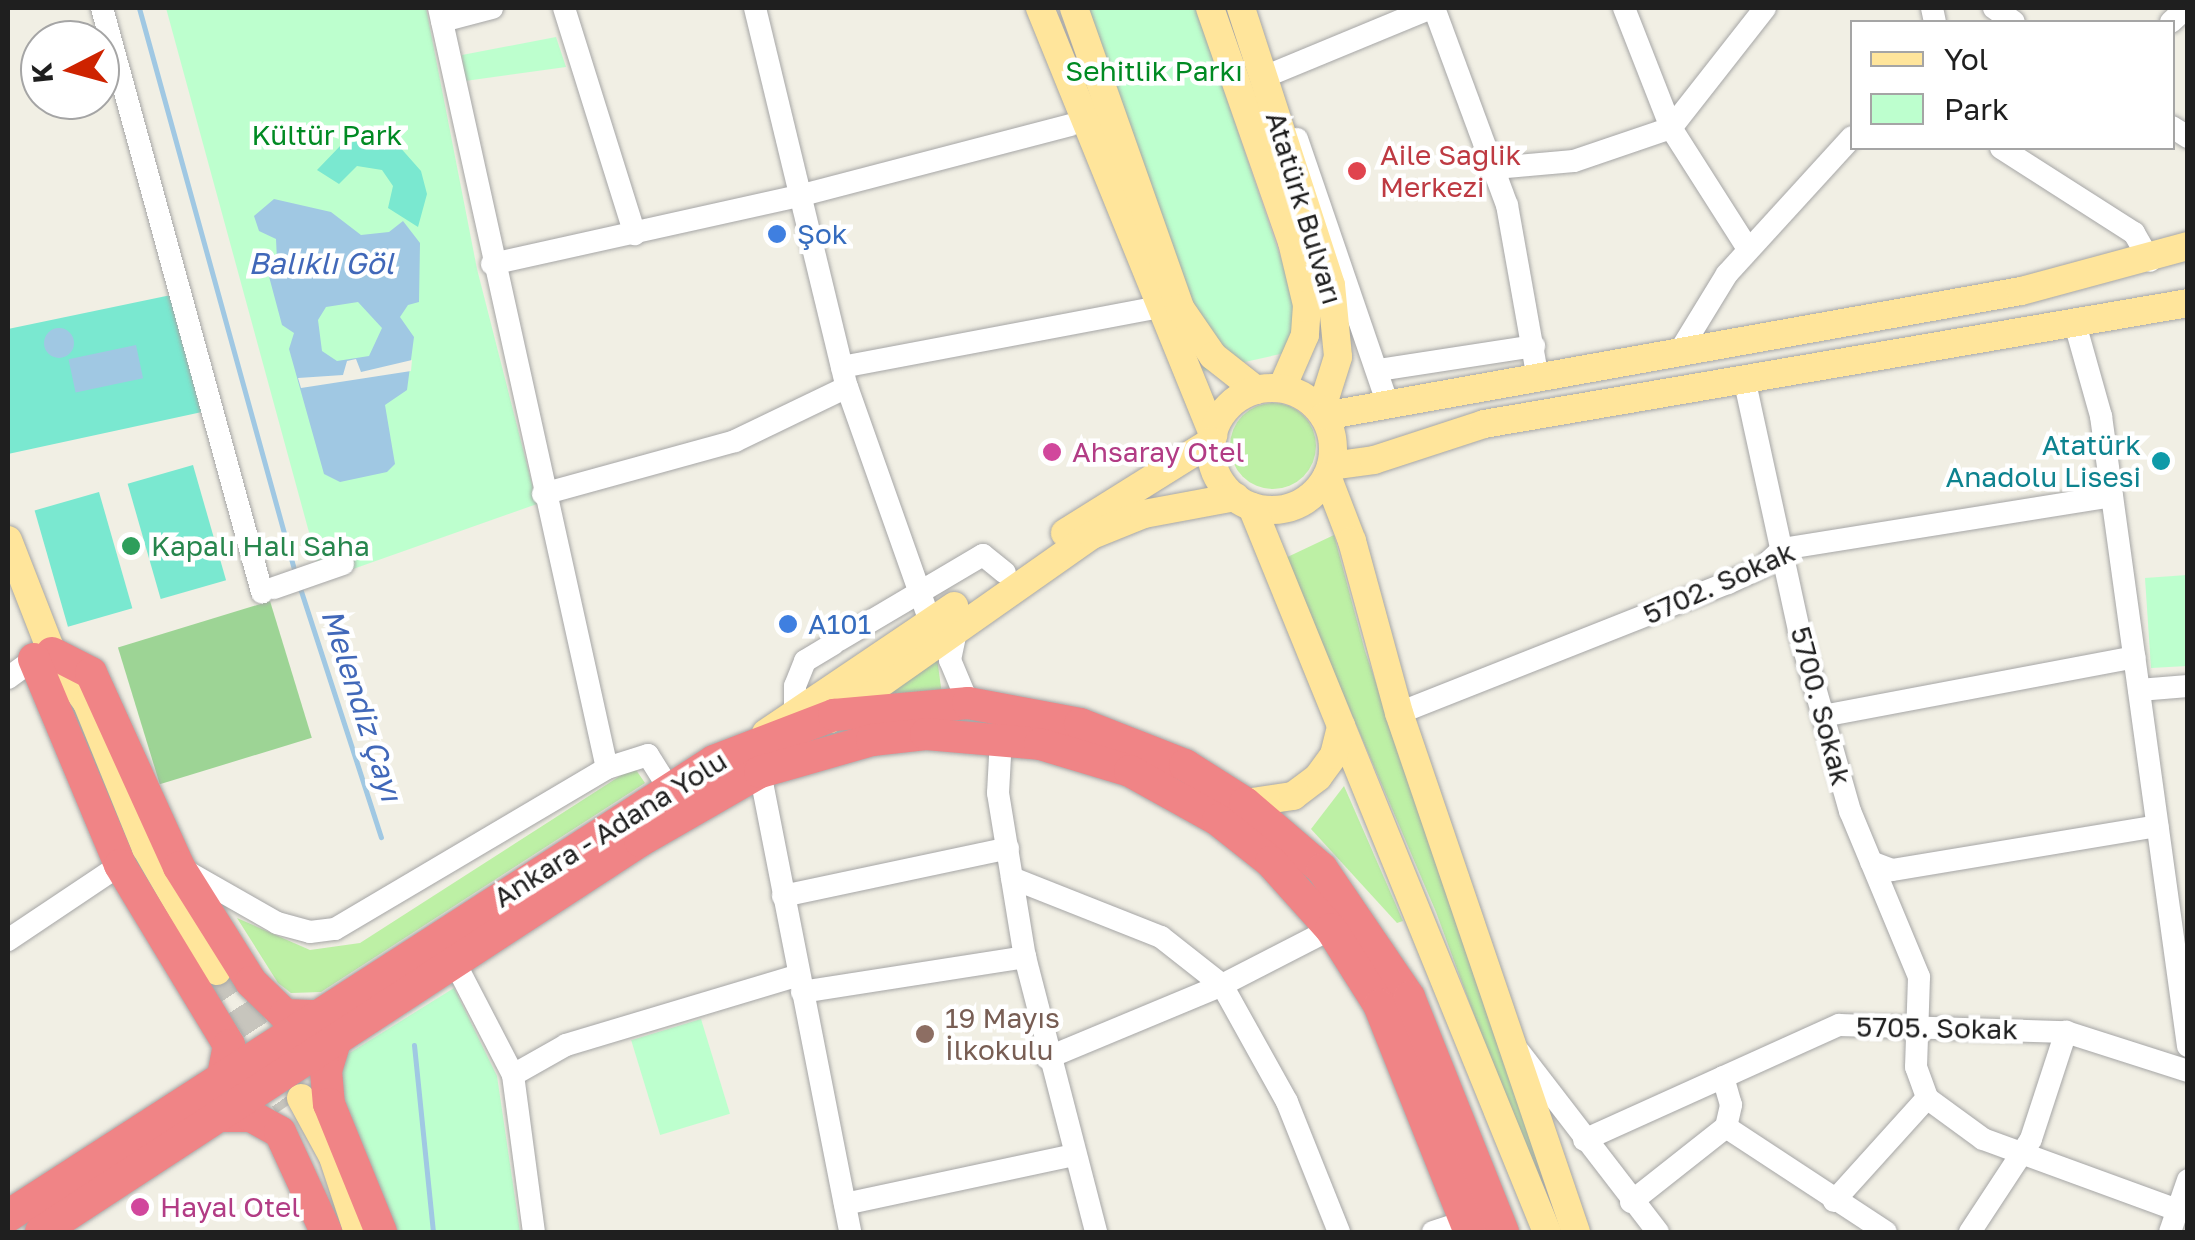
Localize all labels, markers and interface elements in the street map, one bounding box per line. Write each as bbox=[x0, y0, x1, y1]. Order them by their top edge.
north arrow bbox=[20, 20, 120, 120]
legend bbox=[1850, 20, 2175, 150]
text: Yol bbox=[1944, 41, 1988, 77]
park label: Sehitlik Parkı bbox=[1065, 54, 1243, 88]
text: K bbox=[24, 61, 59, 85]
text: Park bbox=[1944, 91, 2009, 127]
street label: Atatürk Bulvarı bbox=[1259, 108, 1349, 308]
park label: Kültür Park bbox=[252, 118, 402, 152]
place label: Aile Saglik Merkezi bbox=[1380, 138, 1521, 204]
marker: Aile Saglik Merkezi bbox=[1344, 158, 1370, 184]
place label: Şok bbox=[797, 217, 848, 251]
marker: Şok bbox=[766, 223, 788, 245]
water label: Balıklı Göl bbox=[248, 245, 394, 281]
place label: Atatürk Anadolu Lisesi bbox=[1945, 428, 2141, 494]
place label: Ahsaray Otel bbox=[1072, 435, 1244, 469]
marker: Ahsaray Otel bbox=[1041, 441, 1063, 463]
marker: Atatürk Anadolu Lisesi bbox=[2150, 450, 2172, 472]
place label: Kapalı Halı Saha bbox=[151, 529, 370, 563]
marker: Kapalı Halı Saha bbox=[120, 535, 142, 557]
street label: 5702. Sokak bbox=[1638, 535, 1800, 631]
water label: Melendiz Çayı bbox=[314, 605, 410, 805]
place label: A101 bbox=[808, 607, 871, 641]
marker: A101 bbox=[777, 613, 799, 635]
street label: 5700. Sokak bbox=[1784, 623, 1858, 789]
street label: Ankara - Adana Yolu bbox=[487, 744, 733, 914]
place label: 19 Mayıs İlkokulu bbox=[945, 1001, 1060, 1067]
street label: 5705. Sokak bbox=[1856, 1010, 2018, 1046]
marker: 19 Mayıs İlkokulu bbox=[914, 1023, 936, 1045]
place label: Hayal Otel bbox=[160, 1190, 300, 1224]
marker: Hayal Otel bbox=[129, 1196, 151, 1218]

